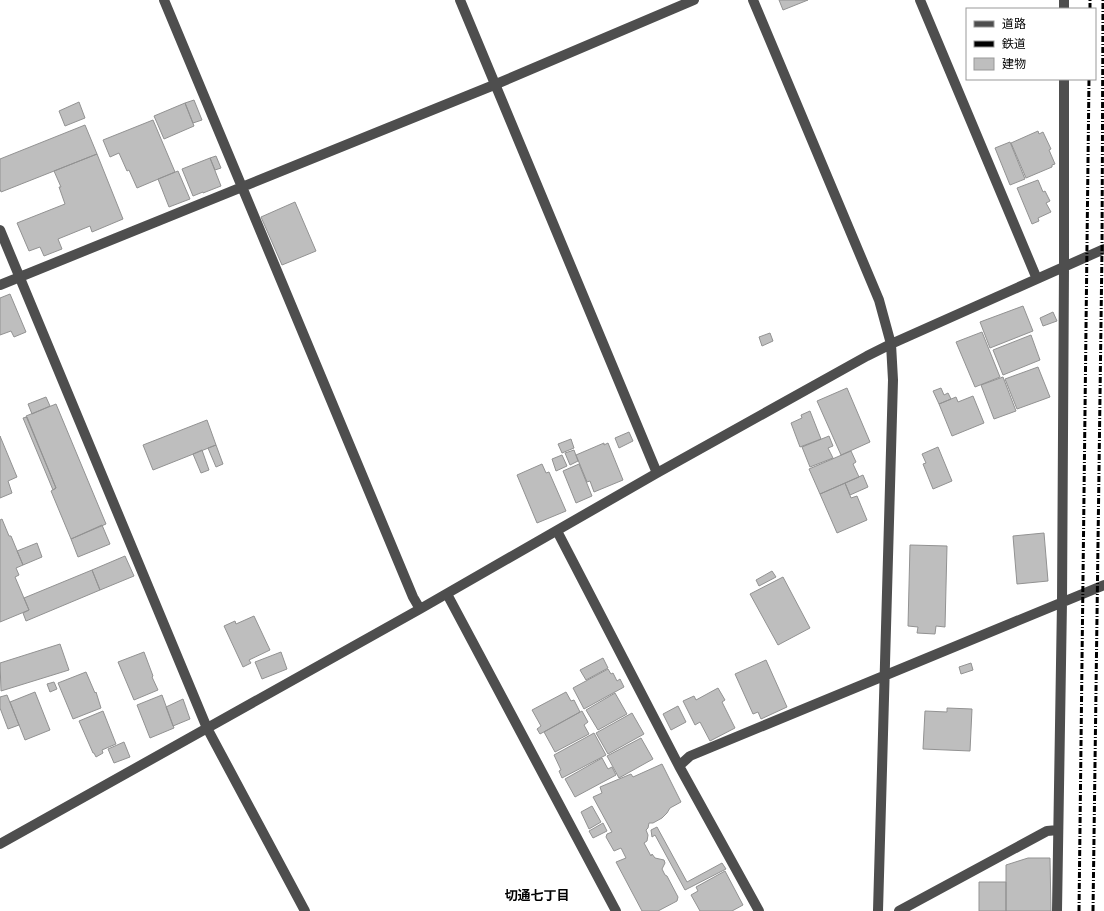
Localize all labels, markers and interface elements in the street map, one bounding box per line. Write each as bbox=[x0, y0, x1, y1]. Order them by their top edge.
legend bbox=[966, 8, 1096, 80]
text: 道路 bbox=[1002, 17, 1026, 31]
text: 鉄道 bbox=[1002, 37, 1026, 51]
text: 建物 bbox=[1002, 57, 1026, 71]
district label: 切通七丁目 bbox=[504, 888, 570, 903]

